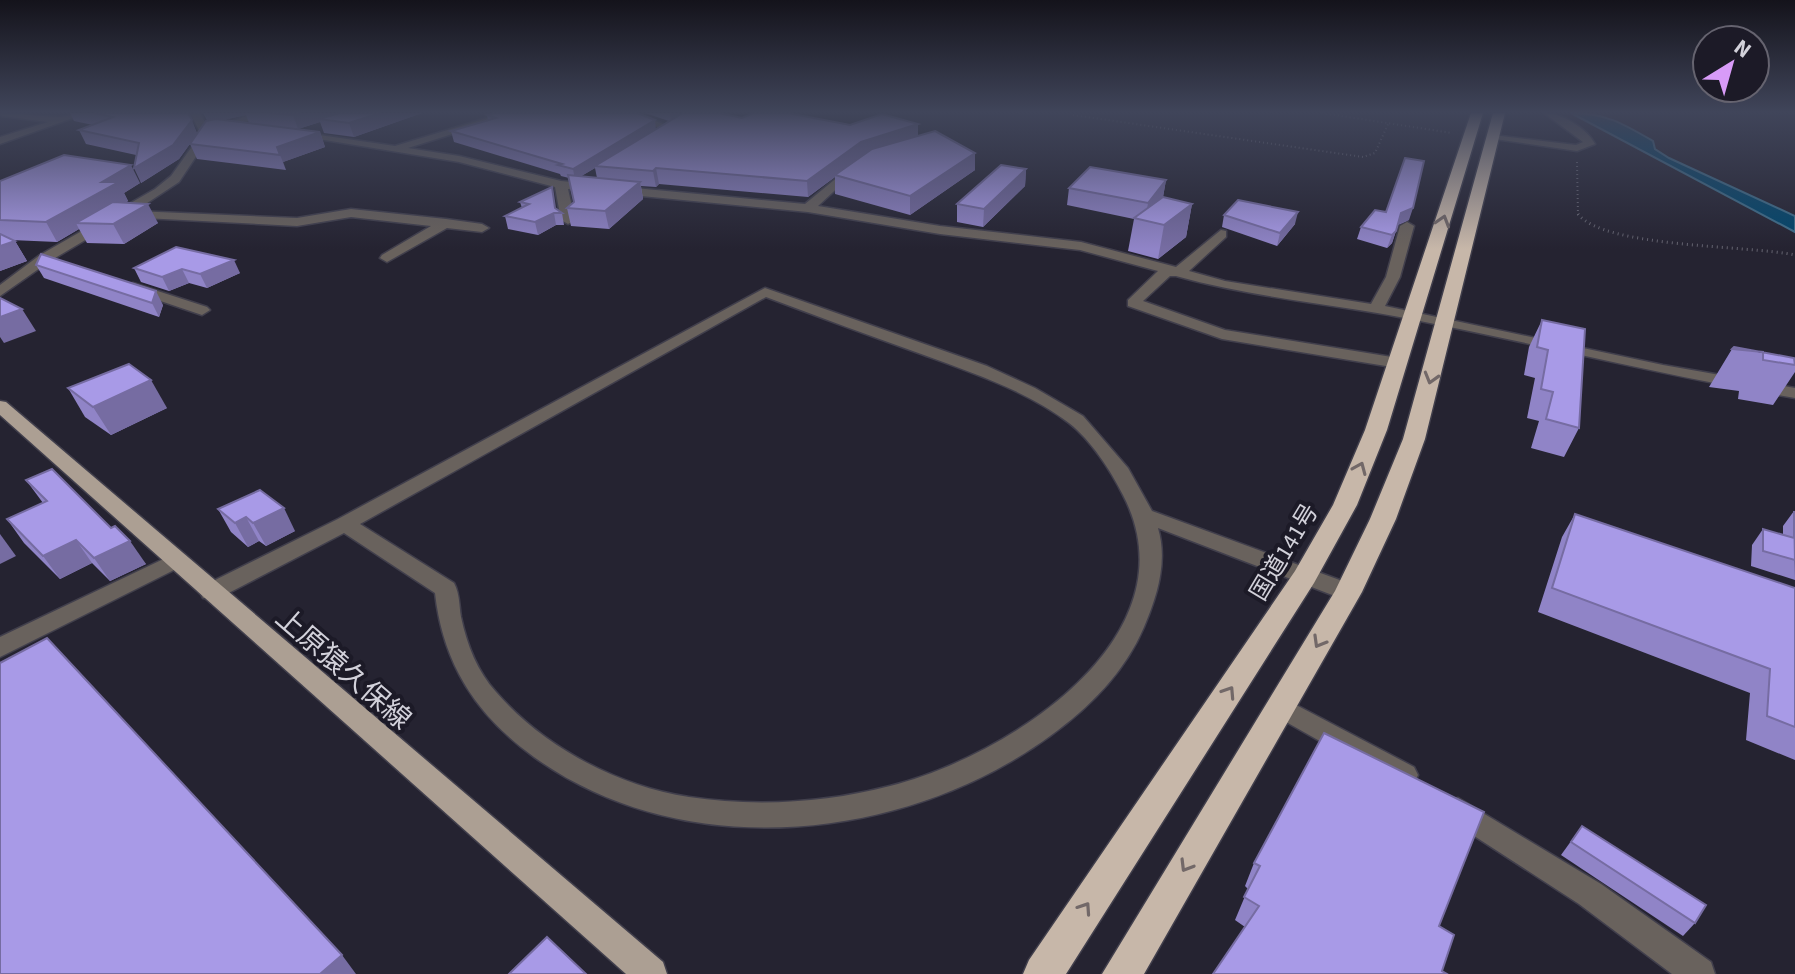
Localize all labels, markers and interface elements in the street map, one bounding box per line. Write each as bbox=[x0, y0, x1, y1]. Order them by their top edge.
north arrow bbox=[1691, 24, 1771, 104]
text: N bbox=[1727, 32, 1758, 66]
one-way arrow bbox=[1434, 215, 1450, 229]
one-way arrow bbox=[1424, 371, 1440, 385]
one-way arrow bbox=[1351, 462, 1367, 476]
street label: 国道141号 bbox=[1242, 497, 1327, 607]
street label: 上原猿久保線 bbox=[267, 599, 420, 739]
one-way arrow bbox=[1313, 633, 1329, 648]
one-way arrow bbox=[1219, 686, 1234, 701]
one-way arrow bbox=[1180, 857, 1196, 872]
one-way arrow bbox=[1075, 902, 1090, 917]

